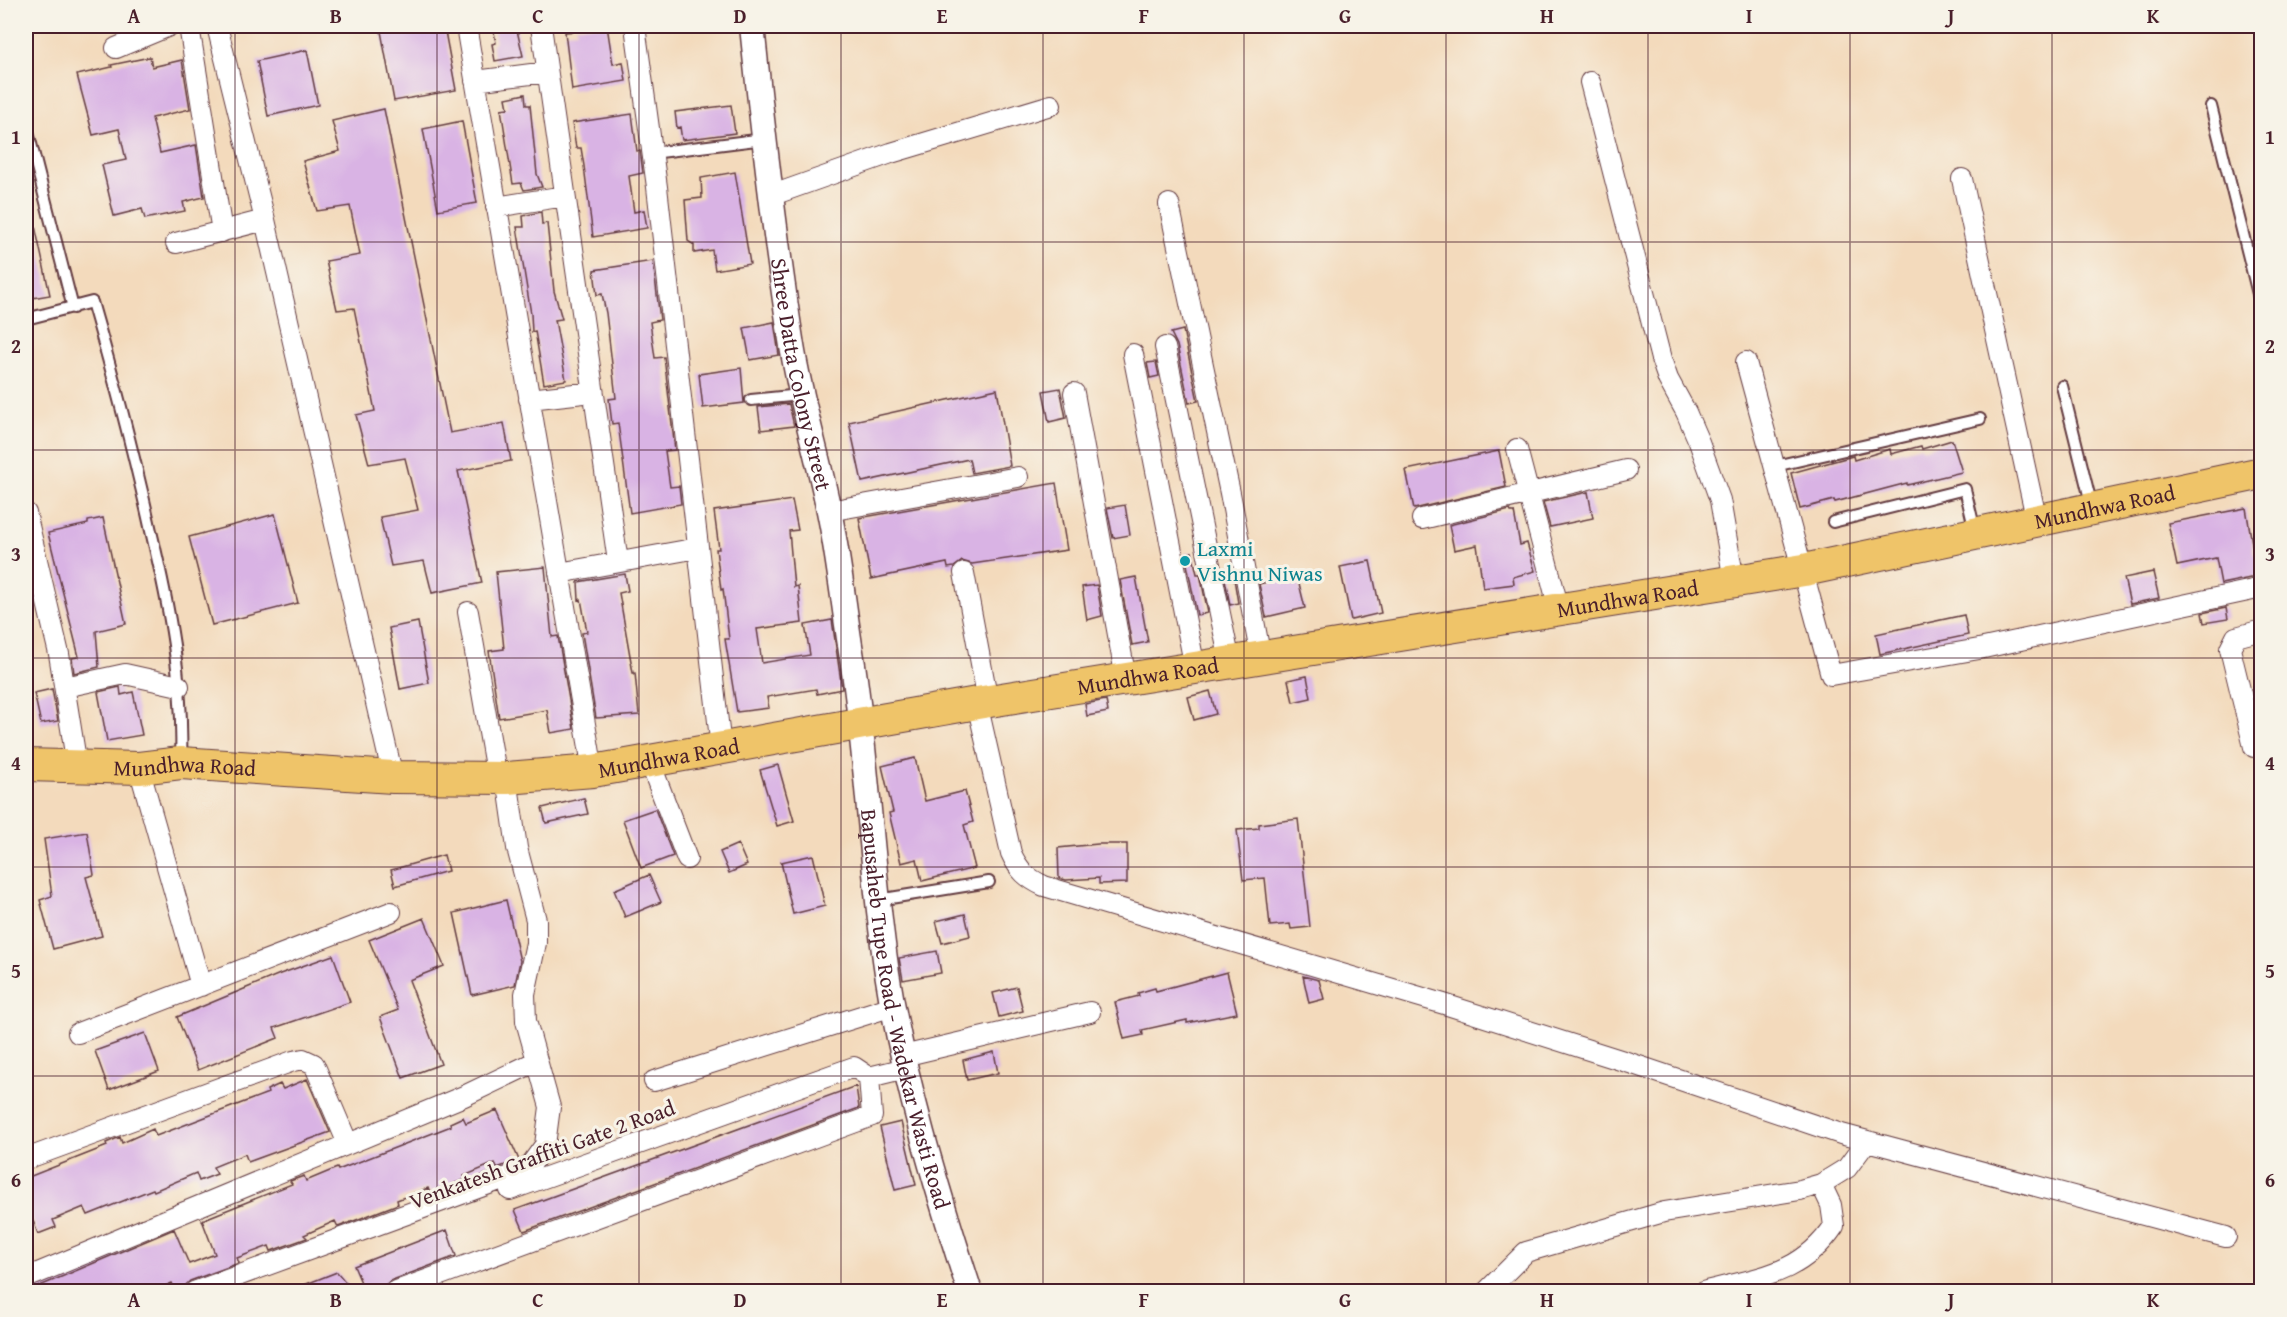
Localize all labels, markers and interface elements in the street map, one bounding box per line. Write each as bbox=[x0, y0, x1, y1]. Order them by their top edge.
text: A bbox=[128, 1, 141, 30]
text: B bbox=[330, 1, 342, 30]
text: C bbox=[532, 1, 544, 30]
text: D bbox=[733, 1, 747, 30]
text: E bbox=[937, 1, 948, 30]
text: F bbox=[1139, 1, 1149, 30]
text: G bbox=[1339, 1, 1351, 30]
text: H bbox=[1540, 1, 1554, 30]
text: I bbox=[1746, 1, 1752, 30]
text: J bbox=[1945, 1, 1955, 30]
text: K bbox=[2147, 1, 2160, 30]
text: 1 bbox=[11, 122, 21, 151]
text: 1 bbox=[2265, 122, 2275, 151]
street label: Shree Datta Colony Street bbox=[763, 256, 840, 494]
text: 2 bbox=[11, 331, 21, 360]
text: 2 bbox=[2265, 331, 2275, 360]
street label: Mundhwa Road bbox=[2031, 476, 2178, 537]
place label: Laxmi Vishnu Niwas bbox=[1197, 532, 1323, 589]
text: 3 bbox=[11, 539, 21, 568]
text: 3 bbox=[2265, 539, 2275, 568]
marker: Laxmi Vishnu Niwas bbox=[1178, 554, 1192, 568]
street label: Mundhwa Road bbox=[1554, 571, 1701, 626]
street label: Mundhwa Road bbox=[1075, 648, 1221, 703]
street label: Mundhwa Road bbox=[596, 729, 742, 786]
street label: Mundhwa Road bbox=[113, 747, 257, 784]
text: 4 bbox=[11, 748, 21, 777]
text: 4 bbox=[2265, 748, 2275, 777]
street label: Bapusaheb Tupe Road - Wadekar Wasti Road bbox=[853, 808, 959, 1213]
text: 5 bbox=[11, 956, 21, 985]
text: 5 bbox=[2265, 956, 2275, 985]
street label: Venkatesh Graffiti Gate 2 Road bbox=[405, 1091, 679, 1217]
text: 6 bbox=[11, 1165, 21, 1194]
text: 6 bbox=[2265, 1165, 2275, 1194]
text: A bbox=[128, 1285, 141, 1314]
text: B bbox=[330, 1285, 342, 1314]
text: C bbox=[532, 1285, 544, 1314]
text: D bbox=[733, 1285, 747, 1314]
text: E bbox=[937, 1285, 948, 1314]
text: F bbox=[1139, 1285, 1149, 1314]
text: G bbox=[1339, 1285, 1351, 1314]
text: H bbox=[1540, 1285, 1554, 1314]
text: I bbox=[1746, 1285, 1752, 1314]
text: J bbox=[1945, 1285, 1955, 1314]
text: K bbox=[2147, 1285, 2160, 1314]

